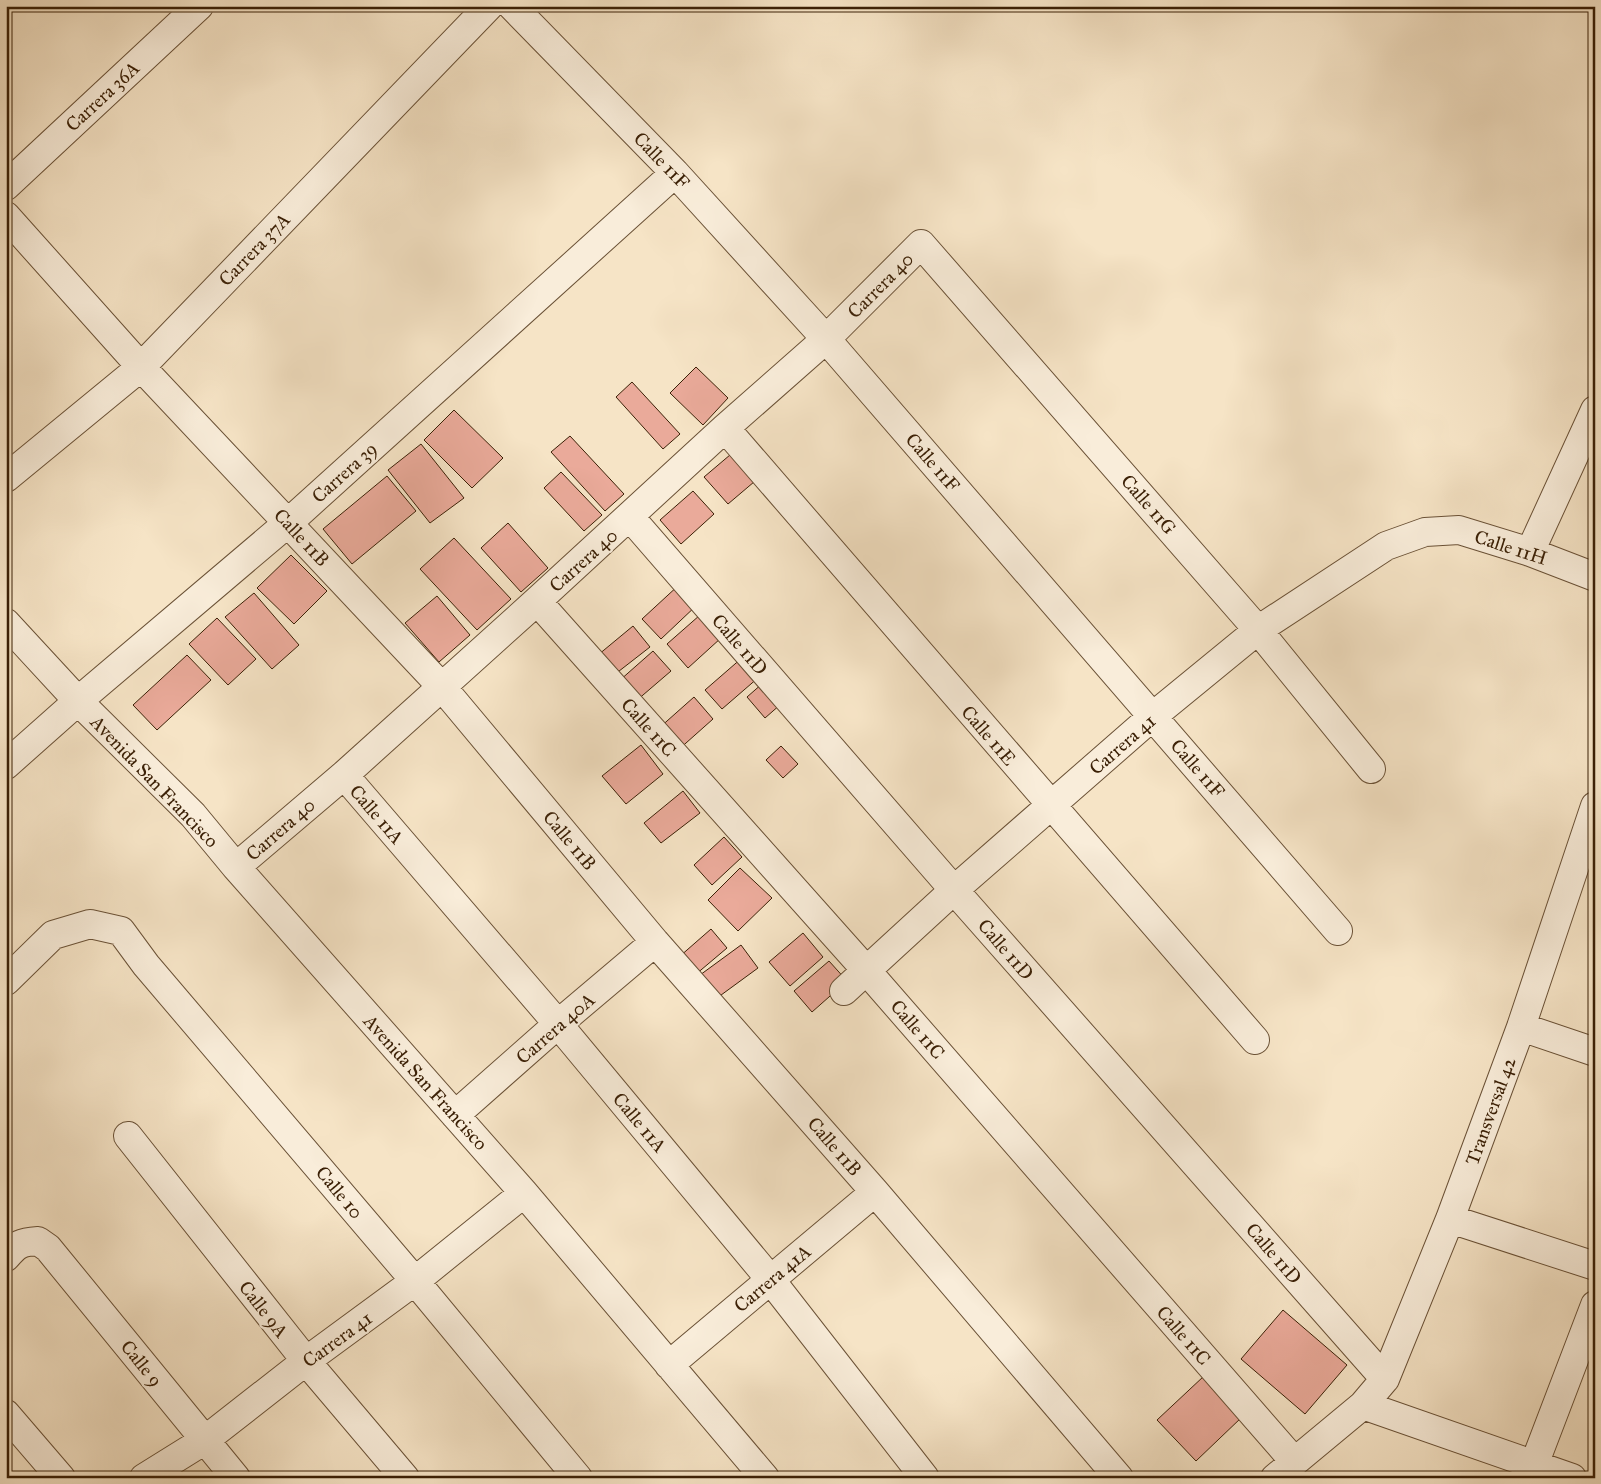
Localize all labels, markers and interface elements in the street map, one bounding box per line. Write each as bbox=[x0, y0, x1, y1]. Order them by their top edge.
street label: Carrera 36A bbox=[61, 56, 144, 136]
street label: Calle 11F bbox=[629, 127, 695, 194]
street label: Carrera 37A bbox=[214, 208, 295, 291]
street label: Carrera 40 bbox=[843, 248, 918, 323]
street label: Calle 11F bbox=[901, 428, 965, 497]
street label: Carrera 39 bbox=[307, 437, 382, 508]
street label: Calle 11G bbox=[1116, 470, 1181, 539]
street label: Calle 11B bbox=[269, 504, 334, 571]
street label: Carrera 40 bbox=[544, 524, 622, 597]
street label: Calle 11H bbox=[1472, 525, 1550, 570]
street label: Calle 11D bbox=[707, 609, 772, 679]
street label: Calle 11C bbox=[616, 693, 681, 761]
street label: Calle 11E bbox=[956, 701, 1021, 770]
street label: Carrera 41 bbox=[1084, 709, 1160, 779]
street label: Avenida San Francisco bbox=[85, 710, 224, 852]
street label: Calle 11F bbox=[1166, 734, 1230, 803]
street label: Calle 11A bbox=[345, 780, 409, 849]
street label: Carrera 40 bbox=[241, 793, 320, 866]
street label: Calle 11B bbox=[538, 806, 601, 875]
street label: Calle 11D bbox=[973, 914, 1038, 984]
street label: Carrera 40A bbox=[511, 988, 600, 1069]
street label: Calle 11C bbox=[886, 995, 950, 1064]
street label: Avenida San Francisco bbox=[358, 1009, 493, 1155]
street label: Transversal 42 bbox=[1460, 1054, 1521, 1168]
street label: Calle 11A bbox=[608, 1088, 671, 1157]
street label: Calle 11B bbox=[803, 1112, 867, 1181]
street label: Calle 10 bbox=[311, 1161, 368, 1223]
street label: Calle 11D bbox=[1241, 1218, 1306, 1288]
street label: Carrera 41A bbox=[729, 1240, 816, 1317]
street label: Calle 9A bbox=[234, 1276, 293, 1343]
street label: Calle 11C bbox=[1152, 1301, 1216, 1370]
street label: Carrera 41 bbox=[298, 1306, 377, 1372]
street label: Calle 9 bbox=[116, 1335, 167, 1391]

